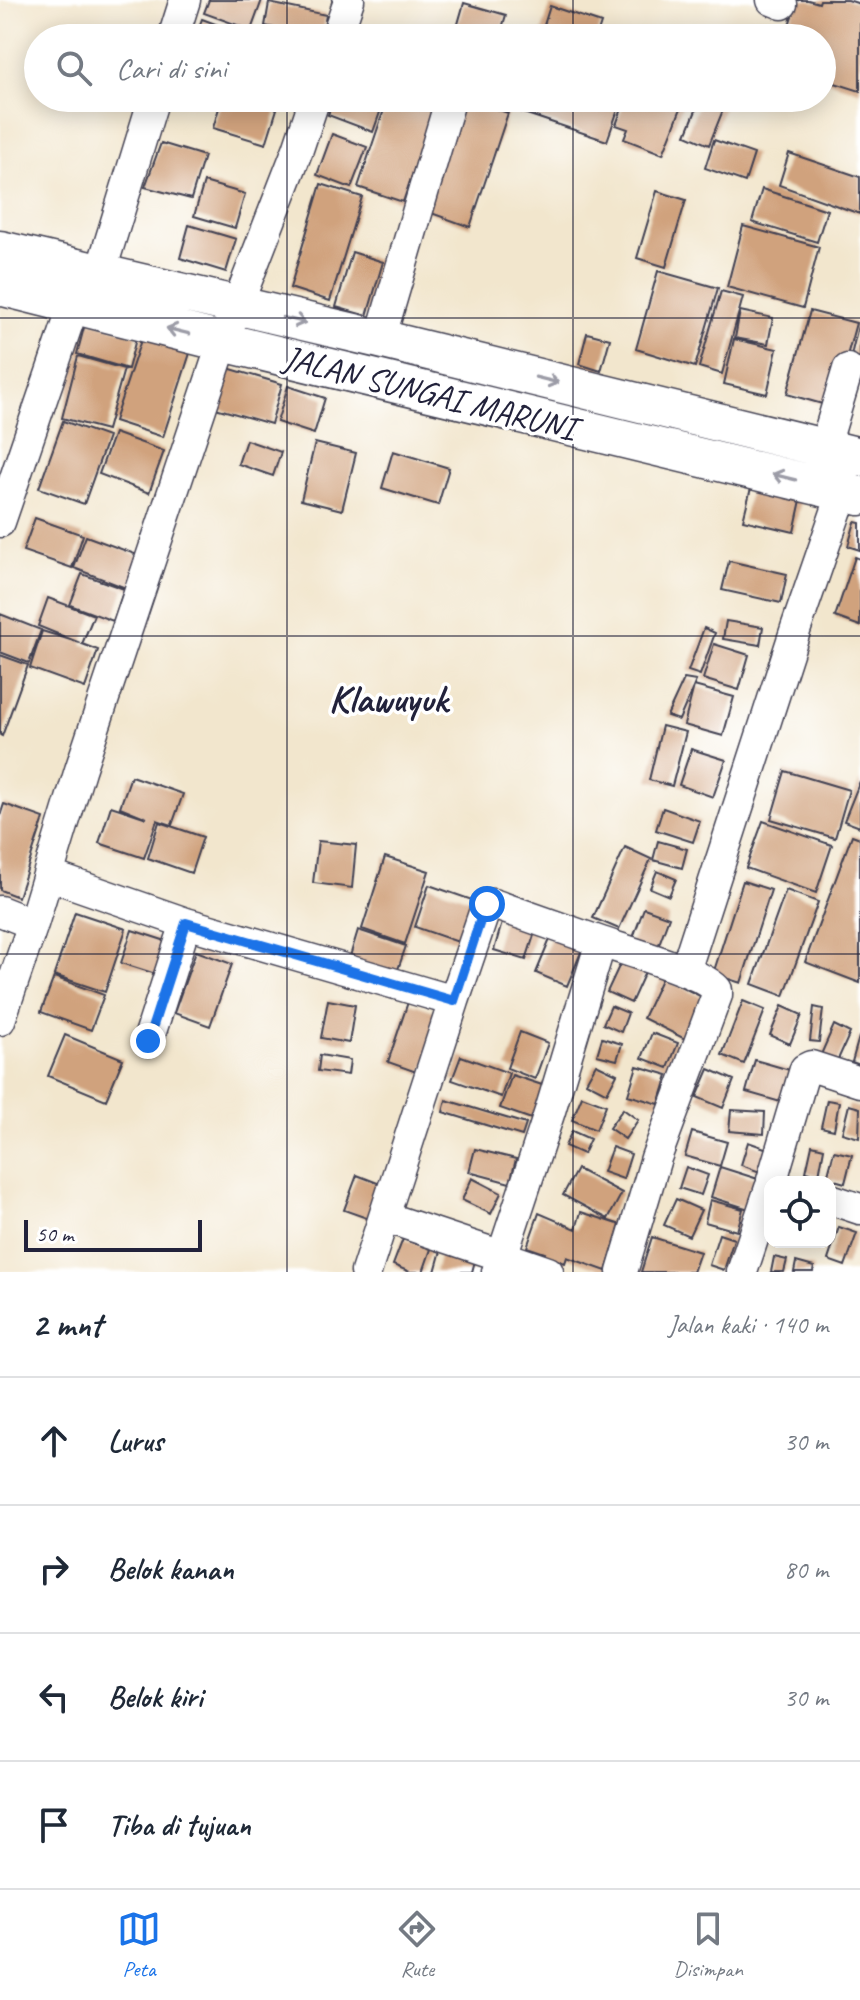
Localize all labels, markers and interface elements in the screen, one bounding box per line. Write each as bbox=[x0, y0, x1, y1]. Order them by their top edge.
search box bbox=[24, 24, 836, 112]
icon: search bbox=[52, 46, 96, 90]
text: Cari di sini bbox=[116, 49, 227, 87]
one-way arrow bbox=[280, 313, 306, 328]
one-way arrow bbox=[165, 322, 191, 337]
street label: JALAN SUNGAI MARUNI bbox=[277, 335, 588, 451]
one-way arrow bbox=[533, 374, 559, 389]
one-way arrow bbox=[772, 469, 798, 484]
district label: Klawuyuk bbox=[329, 676, 451, 723]
route start bbox=[469, 886, 505, 922]
route end bbox=[130, 1023, 166, 1059]
map controls bbox=[764, 1176, 836, 1248]
button: locate bbox=[764, 1176, 836, 1248]
scale bar bbox=[24, 1216, 202, 1252]
text: 50 m bbox=[36, 1220, 73, 1248]
text: 2 mnt bbox=[32, 1303, 102, 1346]
text: Jalan kaki · 140 m bbox=[668, 1308, 828, 1341]
icon: ahead bbox=[32, 1419, 76, 1463]
text: Lurus bbox=[108, 1422, 163, 1460]
text: 30 m bbox=[784, 1425, 828, 1458]
icon: right bbox=[32, 1547, 76, 1591]
text: Belok kanan bbox=[108, 1550, 233, 1588]
text: 80 m bbox=[784, 1553, 828, 1586]
icon: left bbox=[32, 1675, 76, 1719]
text: Belok kiri bbox=[108, 1678, 203, 1716]
text: 30 m bbox=[784, 1681, 828, 1714]
icon: arrive bbox=[32, 1803, 76, 1847]
text: Tiba di tujuan bbox=[108, 1806, 251, 1844]
tab: Peta bbox=[117, 1907, 161, 1983]
tab: Rute bbox=[395, 1907, 439, 1983]
tab: Disimpan bbox=[673, 1907, 743, 1983]

